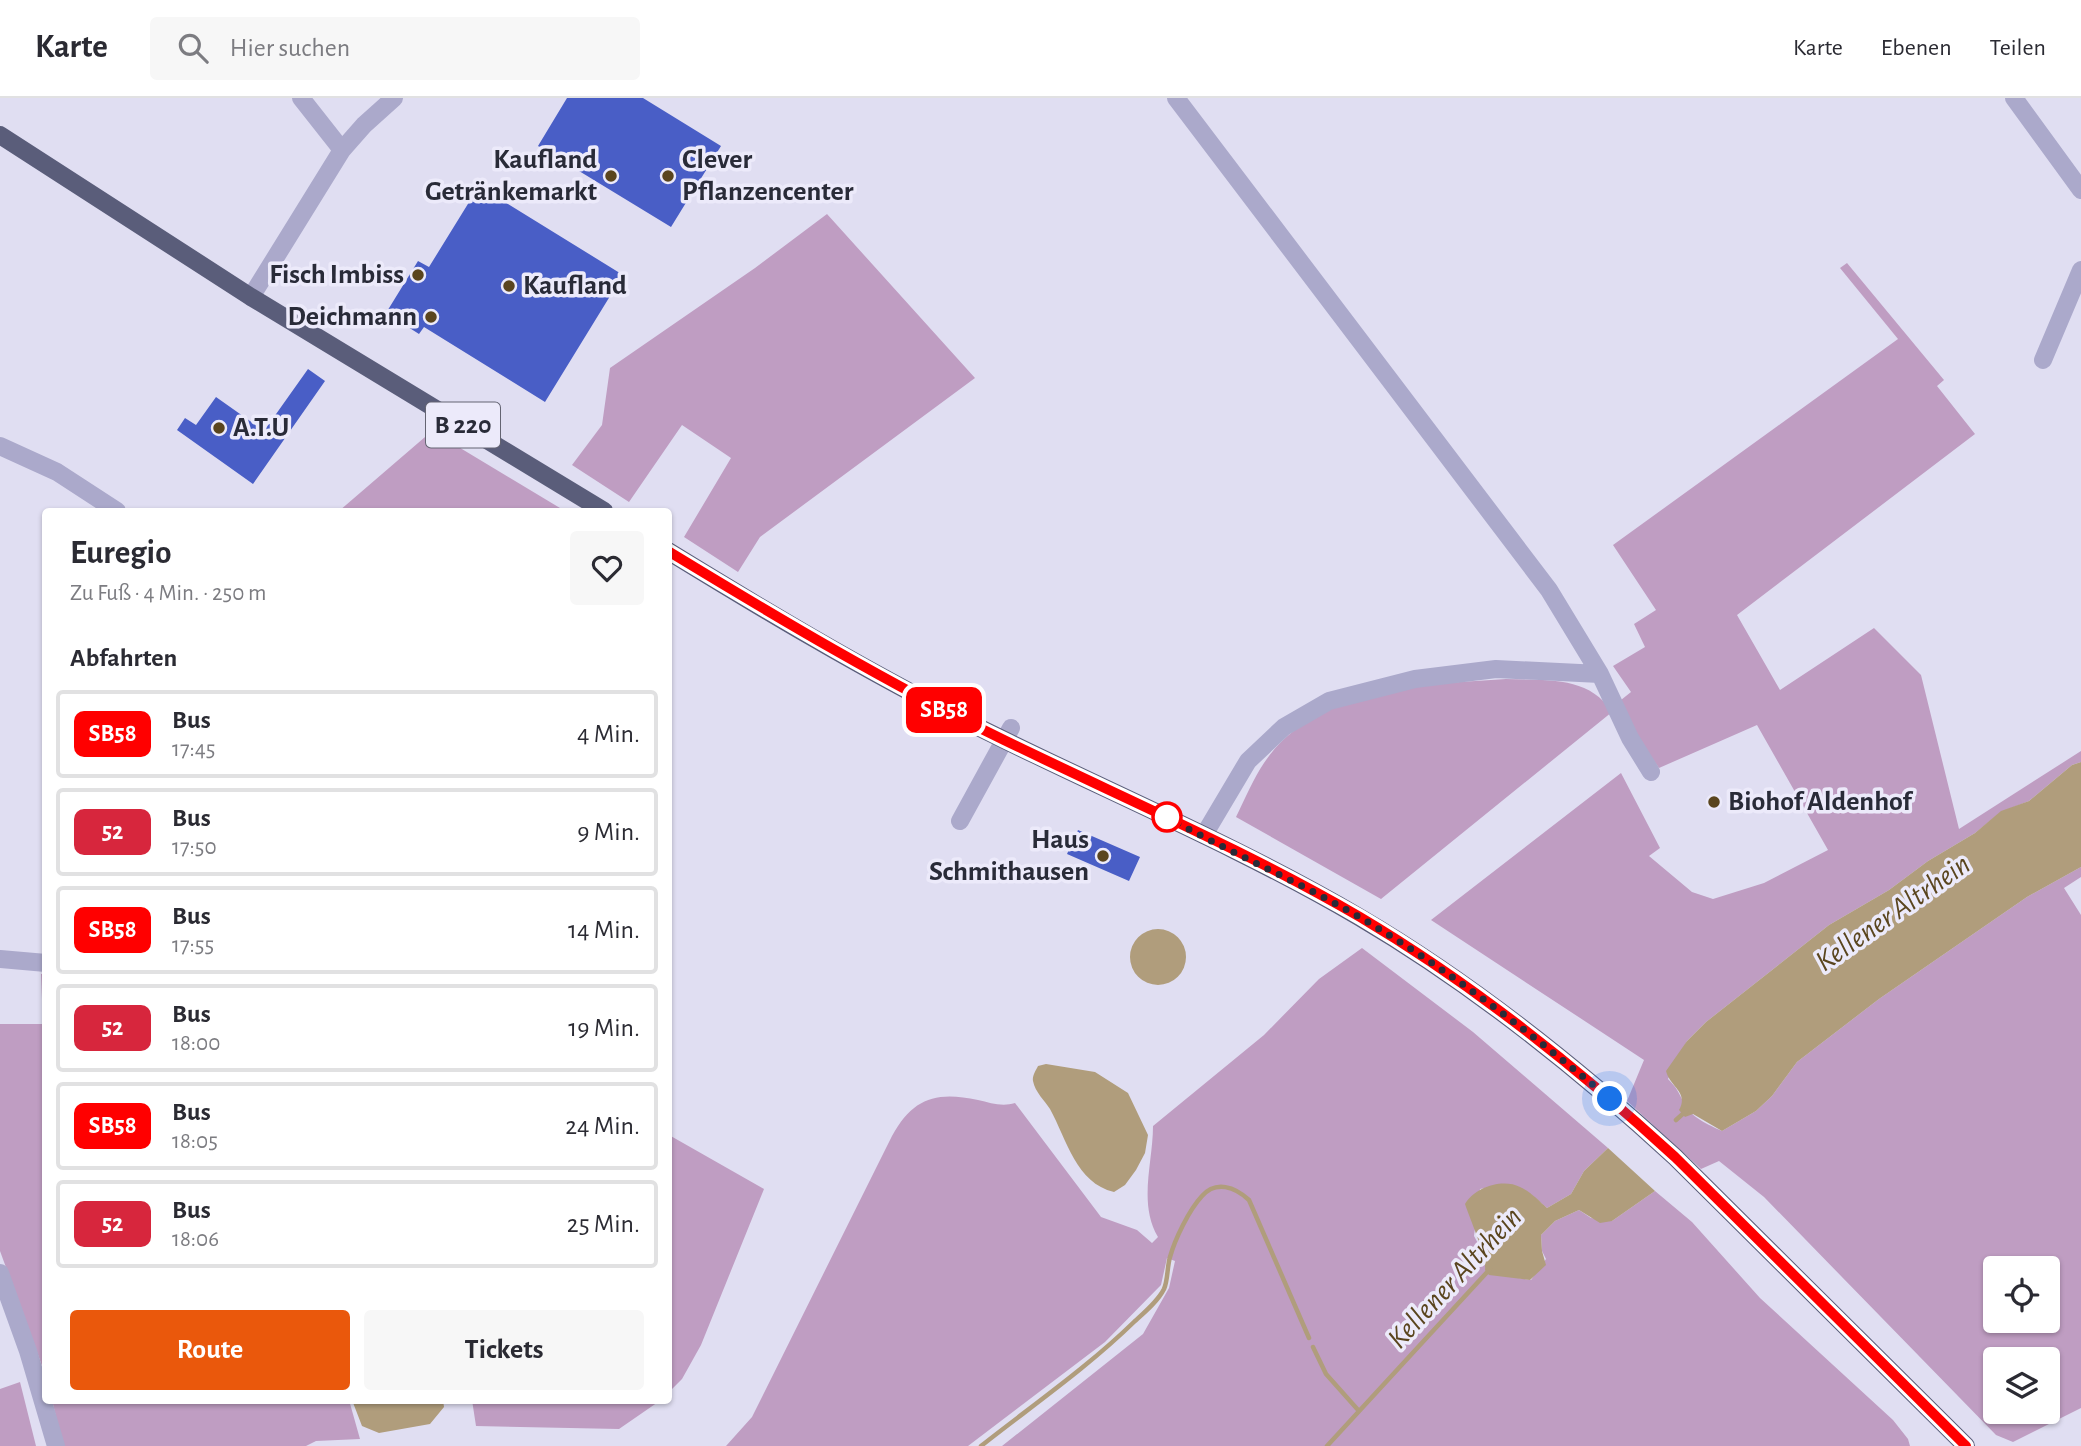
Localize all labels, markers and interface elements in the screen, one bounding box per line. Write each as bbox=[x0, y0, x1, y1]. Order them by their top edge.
search box bbox=[150, 17, 640, 80]
icon: search bbox=[174, 29, 212, 67]
text: Karte bbox=[35, 31, 108, 64]
text: Hier suchen bbox=[230, 35, 350, 61]
text: Karte bbox=[1793, 36, 1843, 60]
text: Ebenen bbox=[1881, 36, 1952, 60]
text: Teilen bbox=[1990, 36, 2046, 60]
place label: Kaufland Getränkemarkt bbox=[425, 146, 598, 206]
place label: Clever Pflanzencenter bbox=[682, 146, 854, 206]
marker: Kaufland Getränkemarkt bbox=[603, 168, 619, 184]
marker: Clever Pflanzencenter bbox=[660, 168, 676, 184]
place label: Fisch Imbiss bbox=[269, 261, 404, 289]
marker: Fisch Imbiss bbox=[410, 267, 426, 283]
place label: Kaufland bbox=[523, 272, 627, 300]
marker: Kaufland bbox=[501, 278, 517, 294]
place label: Deichmann bbox=[287, 303, 417, 331]
marker: Deichmann bbox=[423, 309, 439, 325]
road number: B 220 bbox=[426, 402, 500, 448]
place label: A.T.U bbox=[233, 414, 289, 442]
marker: A.T.U bbox=[211, 420, 227, 436]
button: heart bbox=[570, 531, 644, 605]
text: Euregio bbox=[70, 537, 171, 570]
text: Zu Fuß · 4 Min. · 250 m bbox=[70, 582, 267, 605]
text: Abfahrten bbox=[70, 645, 177, 671]
line badge: SB58 bbox=[895, 687, 993, 733]
text: SB58 bbox=[920, 698, 968, 722]
text: Bus bbox=[172, 707, 211, 733]
text: 4 Min. bbox=[577, 721, 640, 747]
text: SB58 bbox=[88, 722, 137, 746]
text: 17:45 bbox=[172, 738, 215, 761]
place label: Biohof Aldenhof bbox=[1728, 788, 1913, 816]
marker: Biohof Aldenhof bbox=[1706, 794, 1722, 810]
unlabelled marker bbox=[1152, 802, 1182, 832]
text: Bus bbox=[172, 805, 211, 831]
text: 9 Min. bbox=[577, 819, 640, 845]
text: 52 bbox=[102, 820, 123, 844]
place label: Haus Schmithausen bbox=[929, 826, 1089, 886]
text: 17:50 bbox=[172, 836, 217, 859]
marker: Haus Schmithausen bbox=[1095, 848, 1111, 864]
water label: Kellener Altrhein bbox=[1810, 849, 1976, 977]
text: Bus bbox=[172, 903, 211, 929]
text: 14 Min. bbox=[568, 917, 640, 943]
text: SB58 bbox=[88, 918, 137, 942]
text: 17:55 bbox=[172, 934, 214, 957]
text: Bus bbox=[172, 1001, 211, 1027]
text: 19 Min. bbox=[568, 1015, 640, 1041]
text: 52 bbox=[102, 1016, 123, 1040]
text: 18:00 bbox=[172, 1032, 220, 1055]
your location bbox=[1592, 1081, 1627, 1116]
text: Bus bbox=[172, 1099, 211, 1125]
text: 24 Min. bbox=[565, 1113, 640, 1139]
text: SB58 bbox=[88, 1114, 137, 1138]
text: 18:05 bbox=[172, 1130, 218, 1153]
text: Bus bbox=[172, 1197, 211, 1223]
water label: Kellener Altrhein bbox=[1382, 1202, 1528, 1354]
text: 25 Min. bbox=[567, 1211, 640, 1237]
text: 52 bbox=[102, 1212, 123, 1236]
text: 18:06 bbox=[172, 1228, 219, 1251]
map controls bbox=[1983, 1256, 2060, 1424]
button: locate bbox=[1983, 1256, 2060, 1333]
button: Route bbox=[70, 1310, 350, 1390]
button: Tickets bbox=[364, 1310, 644, 1390]
button: layers bbox=[1983, 1347, 2060, 1424]

